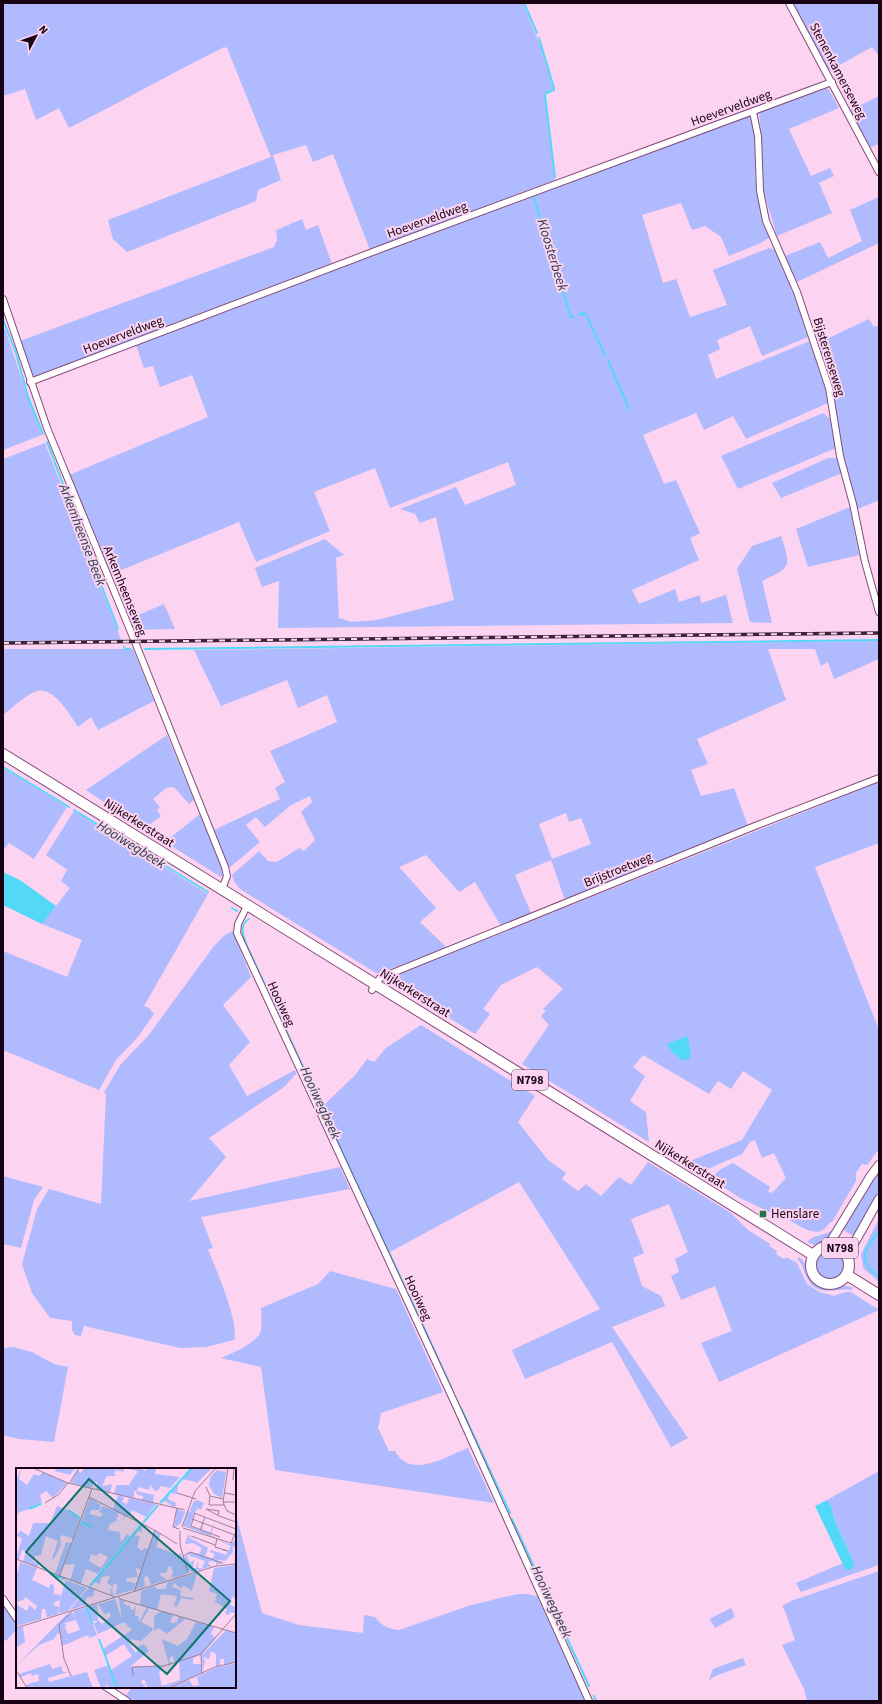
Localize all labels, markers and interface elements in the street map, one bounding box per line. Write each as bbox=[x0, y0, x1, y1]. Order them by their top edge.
north arrow bbox=[16, 16, 56, 56]
street label: Stenenkamerseweg bbox=[805, 20, 871, 123]
text: N bbox=[35, 22, 51, 37]
street label: Hoeverveldweg bbox=[688, 85, 774, 131]
street label: Hoeverveldweg bbox=[384, 197, 470, 243]
water label: Kloosterbeek bbox=[532, 216, 573, 294]
street label: Hoeverveldweg bbox=[80, 311, 166, 359]
street label: Bijsterenseweg bbox=[808, 315, 850, 399]
water label: Arkemheense Beek bbox=[53, 480, 111, 589]
street label: Arkemheenseweg bbox=[99, 543, 152, 639]
street label: Nijkerkerstraat bbox=[100, 794, 178, 852]
water label: Hooiwegbeek bbox=[93, 816, 170, 874]
street label: Brijstroetweg bbox=[581, 848, 655, 892]
street label: Nijkerkerstraat bbox=[376, 964, 454, 1022]
street label: Hooiweg bbox=[263, 978, 299, 1030]
water label: Hooiwegbeek bbox=[294, 1063, 346, 1143]
road number: N798 bbox=[512, 1070, 548, 1090]
street label: Nijkerkerstraat bbox=[651, 1135, 729, 1193]
place label: Henslare bbox=[771, 1205, 819, 1223]
marker: Henslare bbox=[758, 1209, 768, 1219]
road number: N798 bbox=[822, 1238, 858, 1258]
street label: Hooiweg bbox=[400, 1272, 436, 1324]
inset map bbox=[16, 1468, 236, 1688]
water label: Hooiwegbeek bbox=[525, 1562, 577, 1642]

